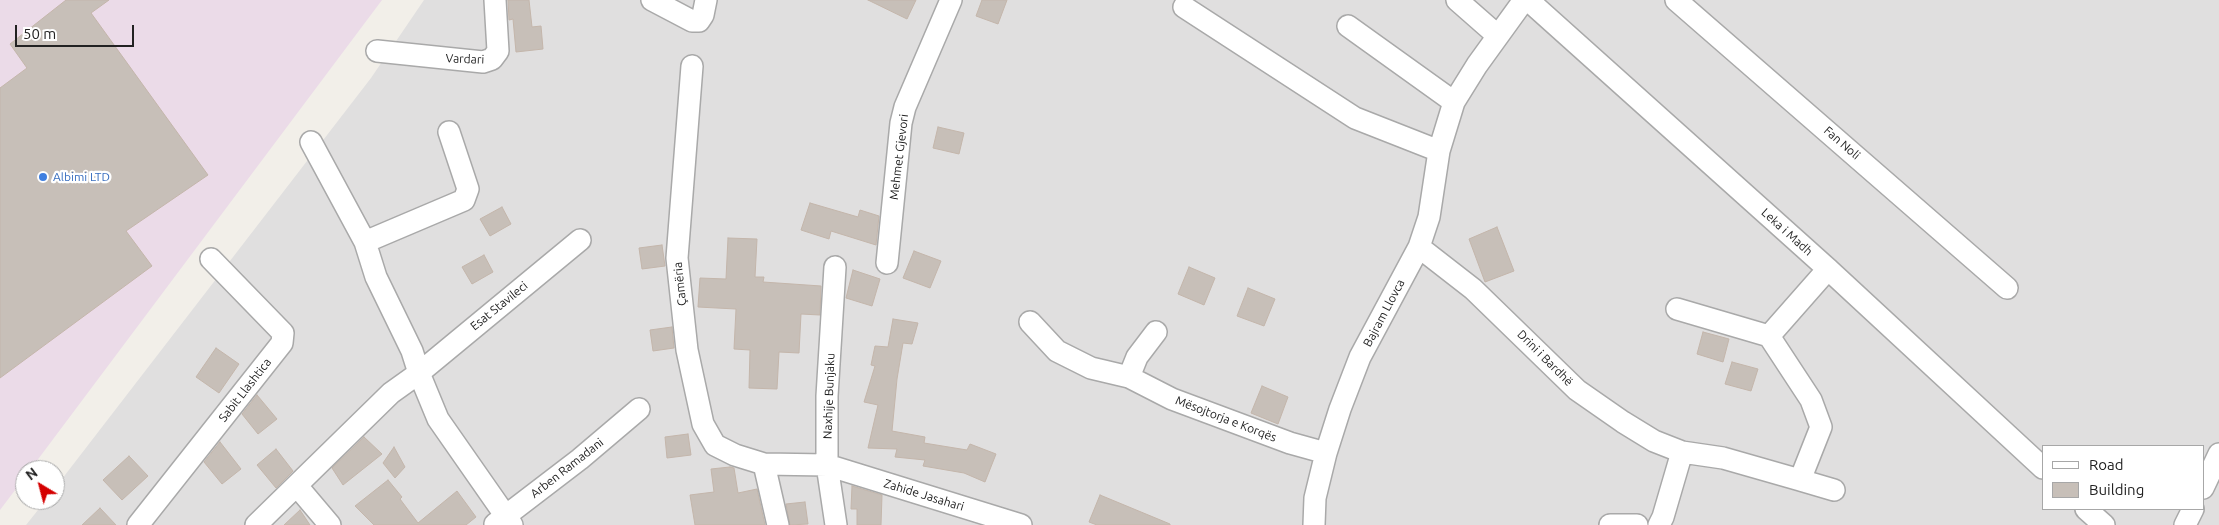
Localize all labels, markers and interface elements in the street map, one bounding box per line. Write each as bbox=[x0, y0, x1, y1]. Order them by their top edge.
scale bar bbox=[18, 15, 136, 47]
text: 50 m bbox=[23, 25, 56, 42]
street label: Vardari bbox=[445, 51, 485, 67]
street label: Mehmet Gjevori bbox=[887, 113, 911, 201]
street label: Fan Noli bbox=[1821, 123, 1863, 163]
place label: Albimi LTD bbox=[53, 170, 110, 184]
marker: Albimi LTD bbox=[37, 171, 49, 183]
street label: Leka i Madh bbox=[1758, 205, 1816, 259]
street label: Çamëria bbox=[671, 261, 689, 307]
street label: Bajram Llovca bbox=[1360, 277, 1408, 349]
street label: Esat Stavileci bbox=[467, 278, 531, 334]
street label: Drini i Bardhë bbox=[1514, 327, 1576, 389]
street label: Naxhije Bunjaku bbox=[820, 353, 838, 439]
street label: Sabit Llashtica bbox=[216, 355, 274, 425]
street label: Mësojtorja e Korqës bbox=[1173, 393, 1279, 445]
street label: Arben Ramadani bbox=[528, 435, 606, 501]
legend bbox=[2042, 445, 2204, 510]
text: Road bbox=[2089, 456, 2124, 473]
north arrow bbox=[15, 460, 65, 510]
text: N bbox=[23, 464, 41, 483]
street label: Zahide Jasahari bbox=[882, 476, 966, 514]
text: Building bbox=[2089, 481, 2144, 498]

